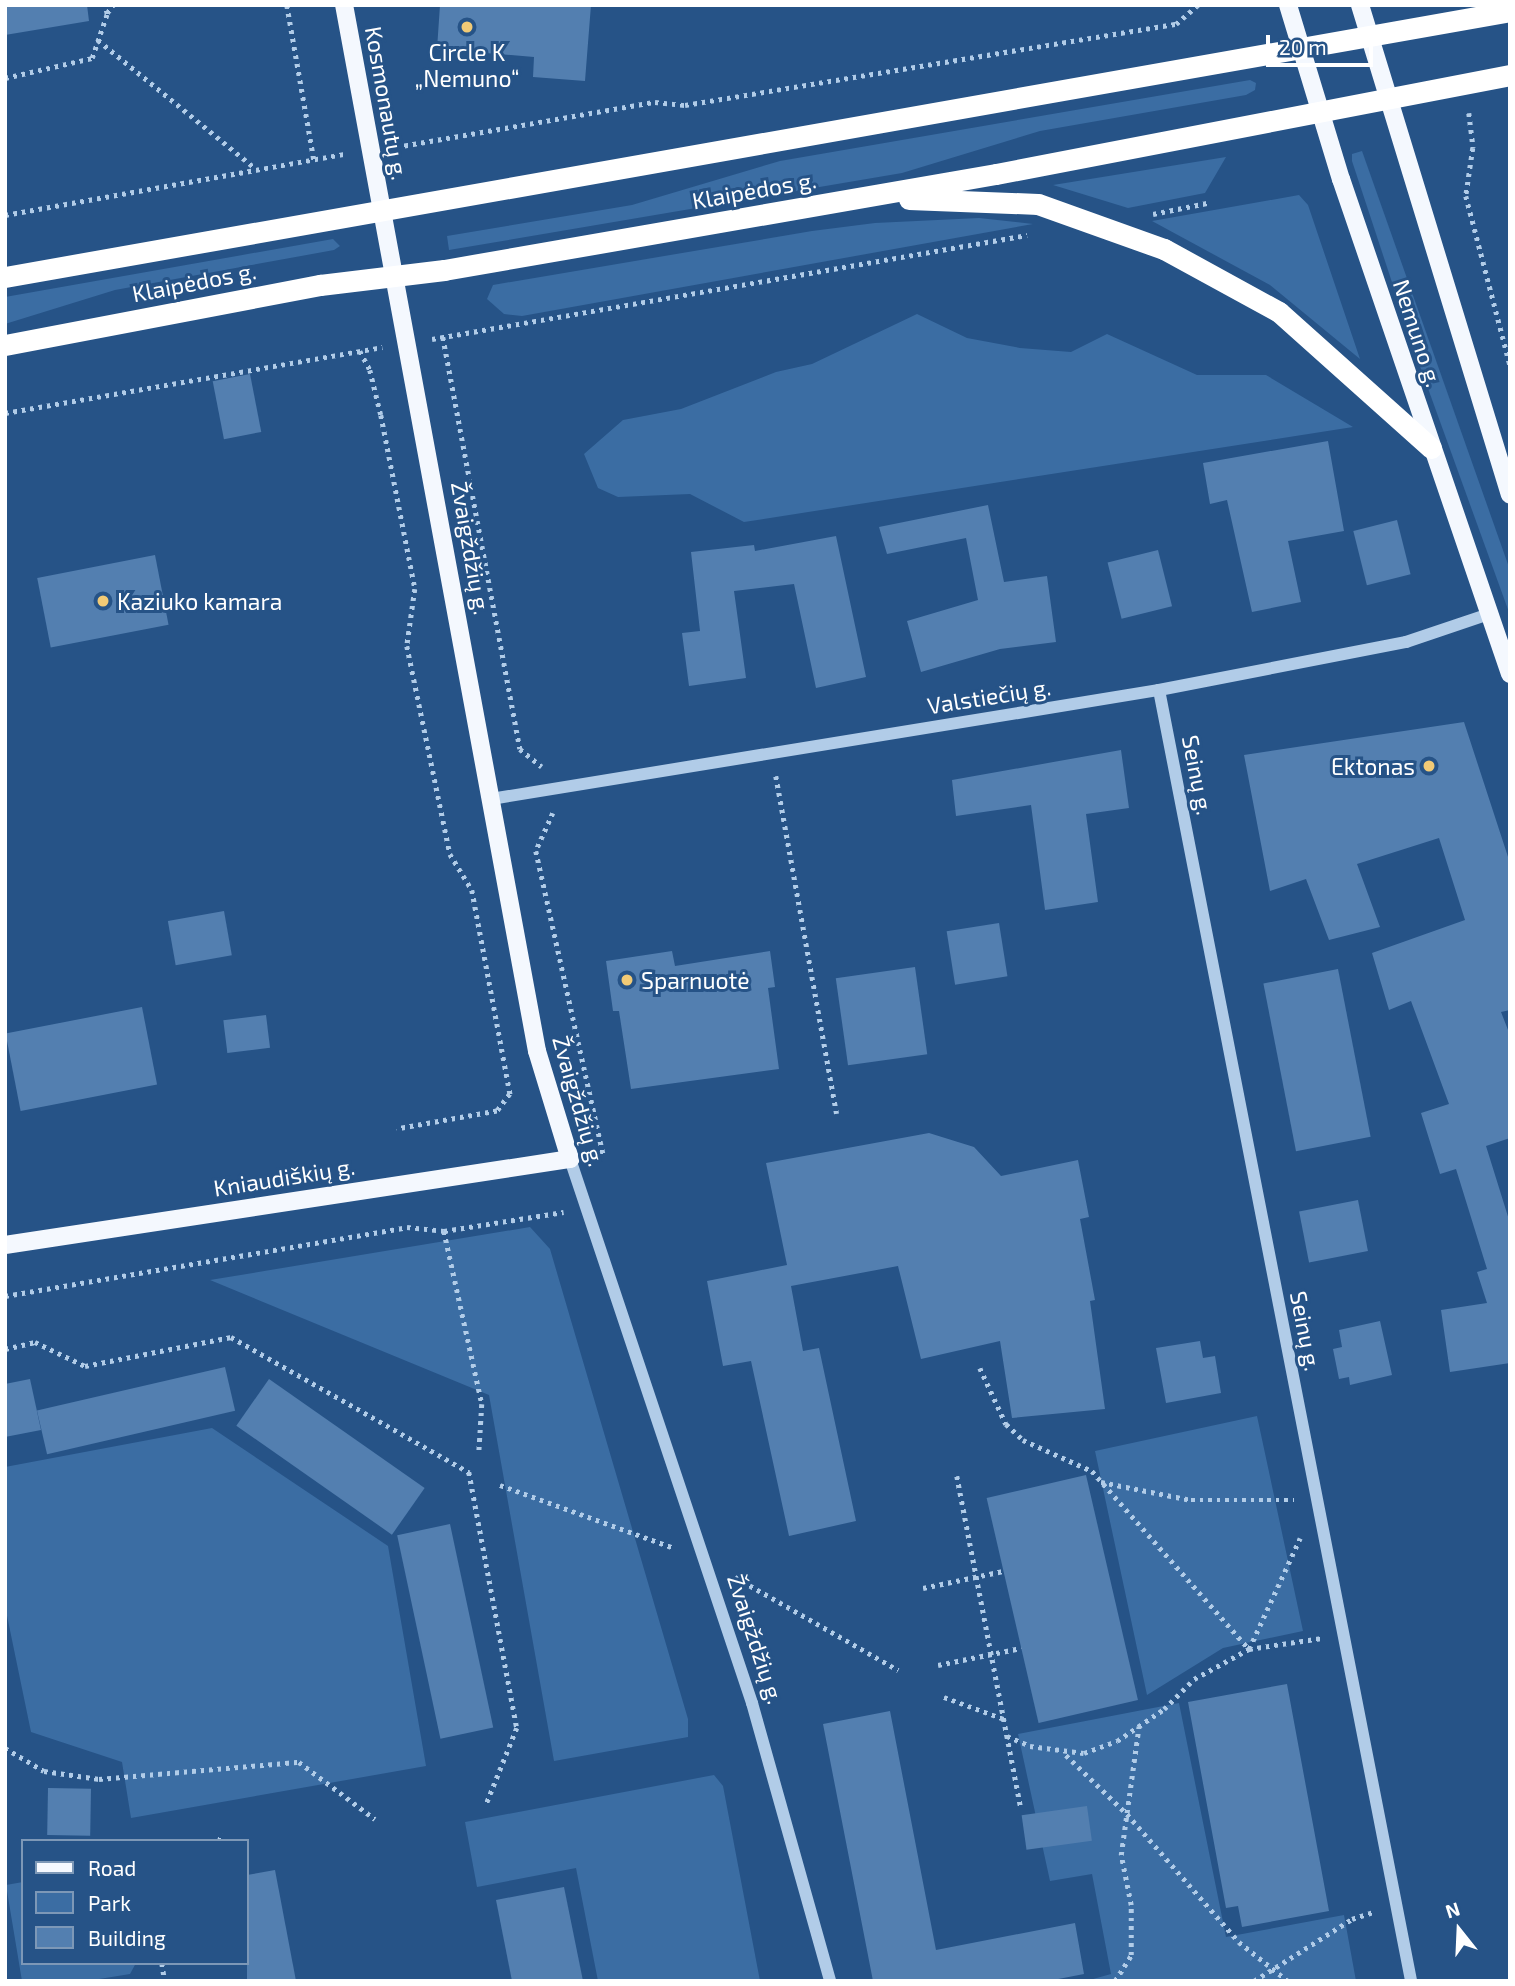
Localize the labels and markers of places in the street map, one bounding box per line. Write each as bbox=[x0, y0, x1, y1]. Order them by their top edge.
marker: Circle K „Nemuno“ bbox=[459, 19, 475, 35]
place label: Circle K „Nemuno“ bbox=[415, 38, 519, 92]
place label: Kaziuko kamara bbox=[117, 587, 282, 615]
marker: Kaziuko kamara bbox=[95, 593, 111, 609]
place label: Ektonas bbox=[1331, 752, 1415, 780]
marker: Ektonas bbox=[1421, 758, 1437, 774]
place label: Sparnuotė bbox=[641, 966, 750, 994]
marker: Sparnuotė bbox=[619, 972, 635, 988]

